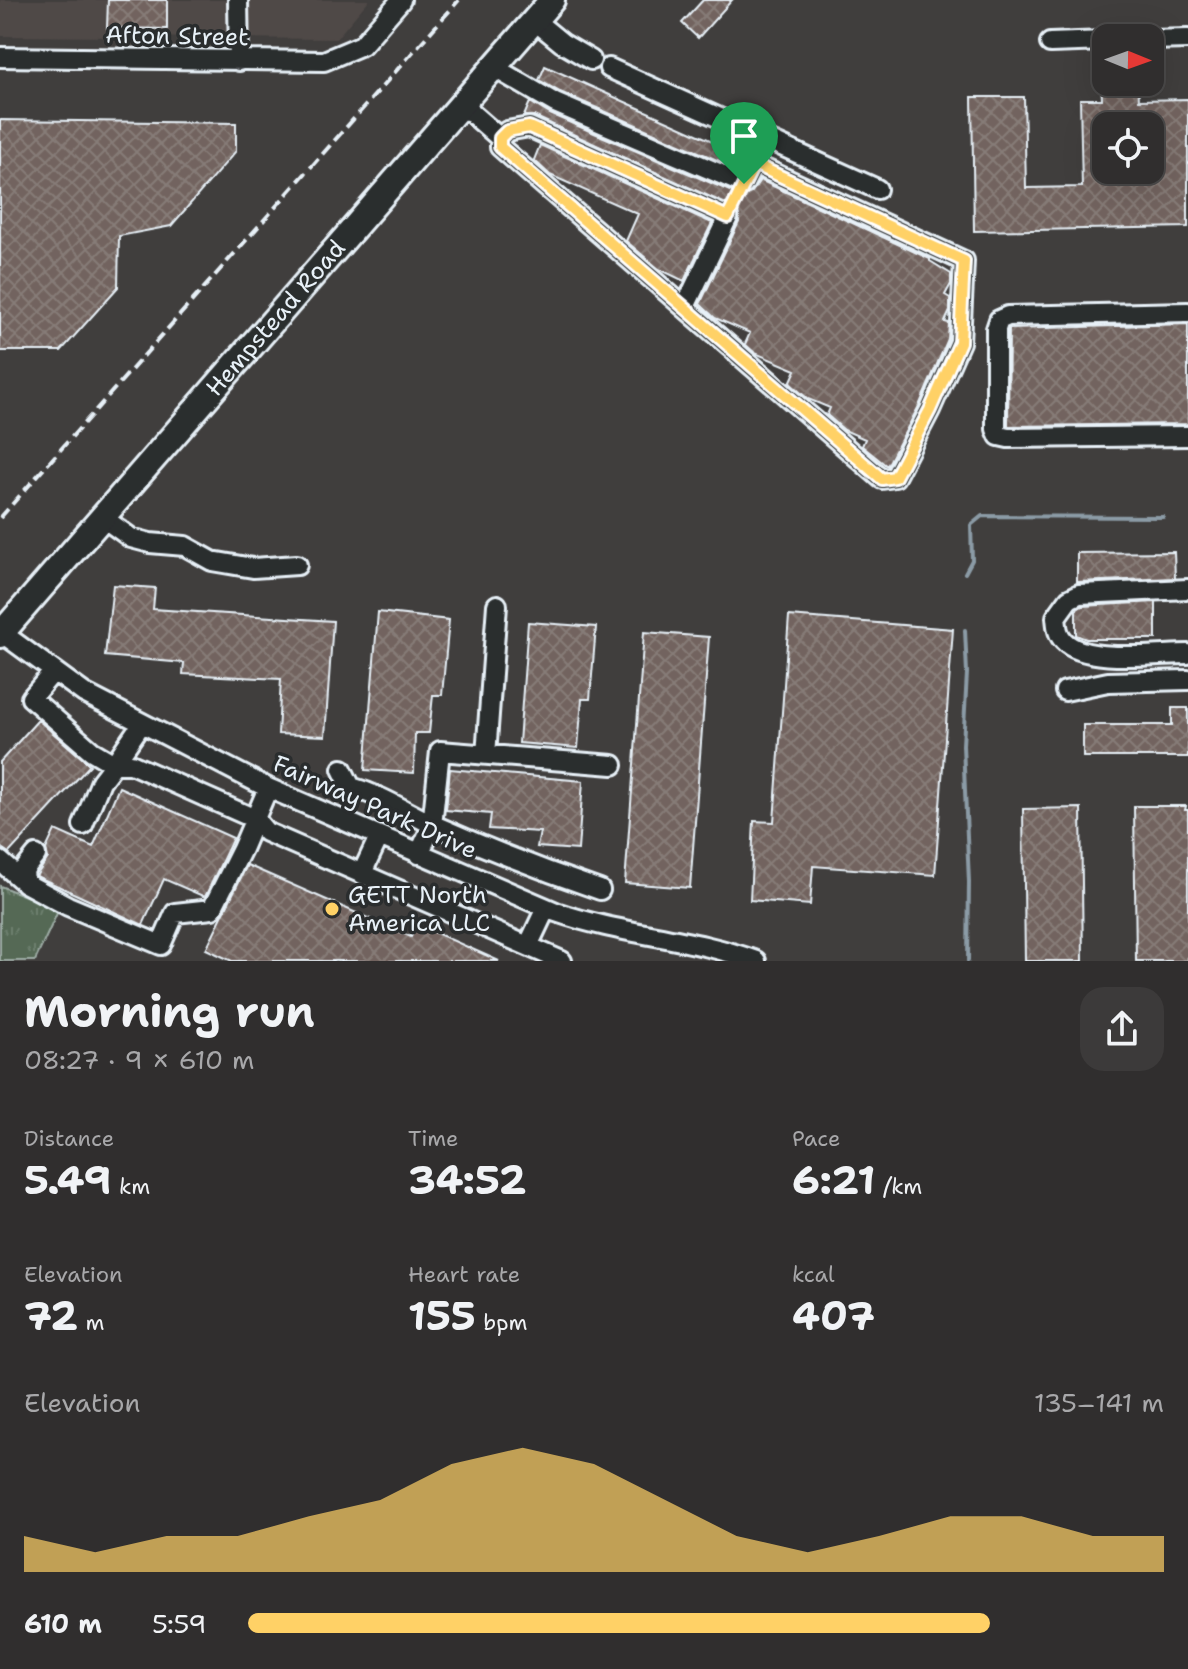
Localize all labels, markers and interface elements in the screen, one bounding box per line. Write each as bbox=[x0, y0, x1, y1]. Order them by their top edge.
street label: Afton Street bbox=[105, 19, 249, 53]
north arrow bbox=[1092, 24, 1164, 96]
map controls bbox=[1092, 24, 1164, 184]
pin bbox=[710, 102, 778, 184]
button: locate bbox=[1092, 112, 1164, 184]
icon: arrive bbox=[722, 114, 766, 158]
street label: Hempstead Road bbox=[199, 233, 352, 403]
street label: Fairway Park Drive bbox=[268, 748, 482, 866]
place label: GETT North America LLC bbox=[348, 879, 490, 939]
marker: GETT North America LLC bbox=[323, 900, 341, 918]
text: Morning run bbox=[24, 982, 315, 1041]
button: share bbox=[1080, 987, 1164, 1071]
text: 08:27 · 9 × 610 m bbox=[24, 1042, 254, 1077]
text: Distance bbox=[24, 1124, 114, 1153]
text: Time bbox=[408, 1124, 458, 1153]
text: Pace bbox=[792, 1124, 840, 1153]
text: 5.49 bbox=[24, 1153, 111, 1207]
text: 34:52 bbox=[408, 1153, 527, 1207]
text: 6:21 bbox=[792, 1153, 875, 1207]
text: km bbox=[111, 1172, 150, 1201]
text: /km bbox=[875, 1172, 922, 1201]
text: Elevation bbox=[24, 1260, 122, 1289]
text: Heart rate bbox=[408, 1260, 520, 1289]
text: kcal bbox=[792, 1260, 835, 1289]
text: 72 bbox=[24, 1289, 78, 1343]
text: 155 bbox=[408, 1289, 476, 1343]
text: 407 bbox=[792, 1289, 875, 1343]
text: m bbox=[78, 1308, 104, 1337]
text: bpm bbox=[476, 1308, 527, 1337]
text: Elevation bbox=[24, 1385, 140, 1420]
text: 135–141 m bbox=[1034, 1385, 1164, 1420]
text: 610 m bbox=[24, 1606, 102, 1641]
text: 5:59 bbox=[152, 1606, 206, 1641]

